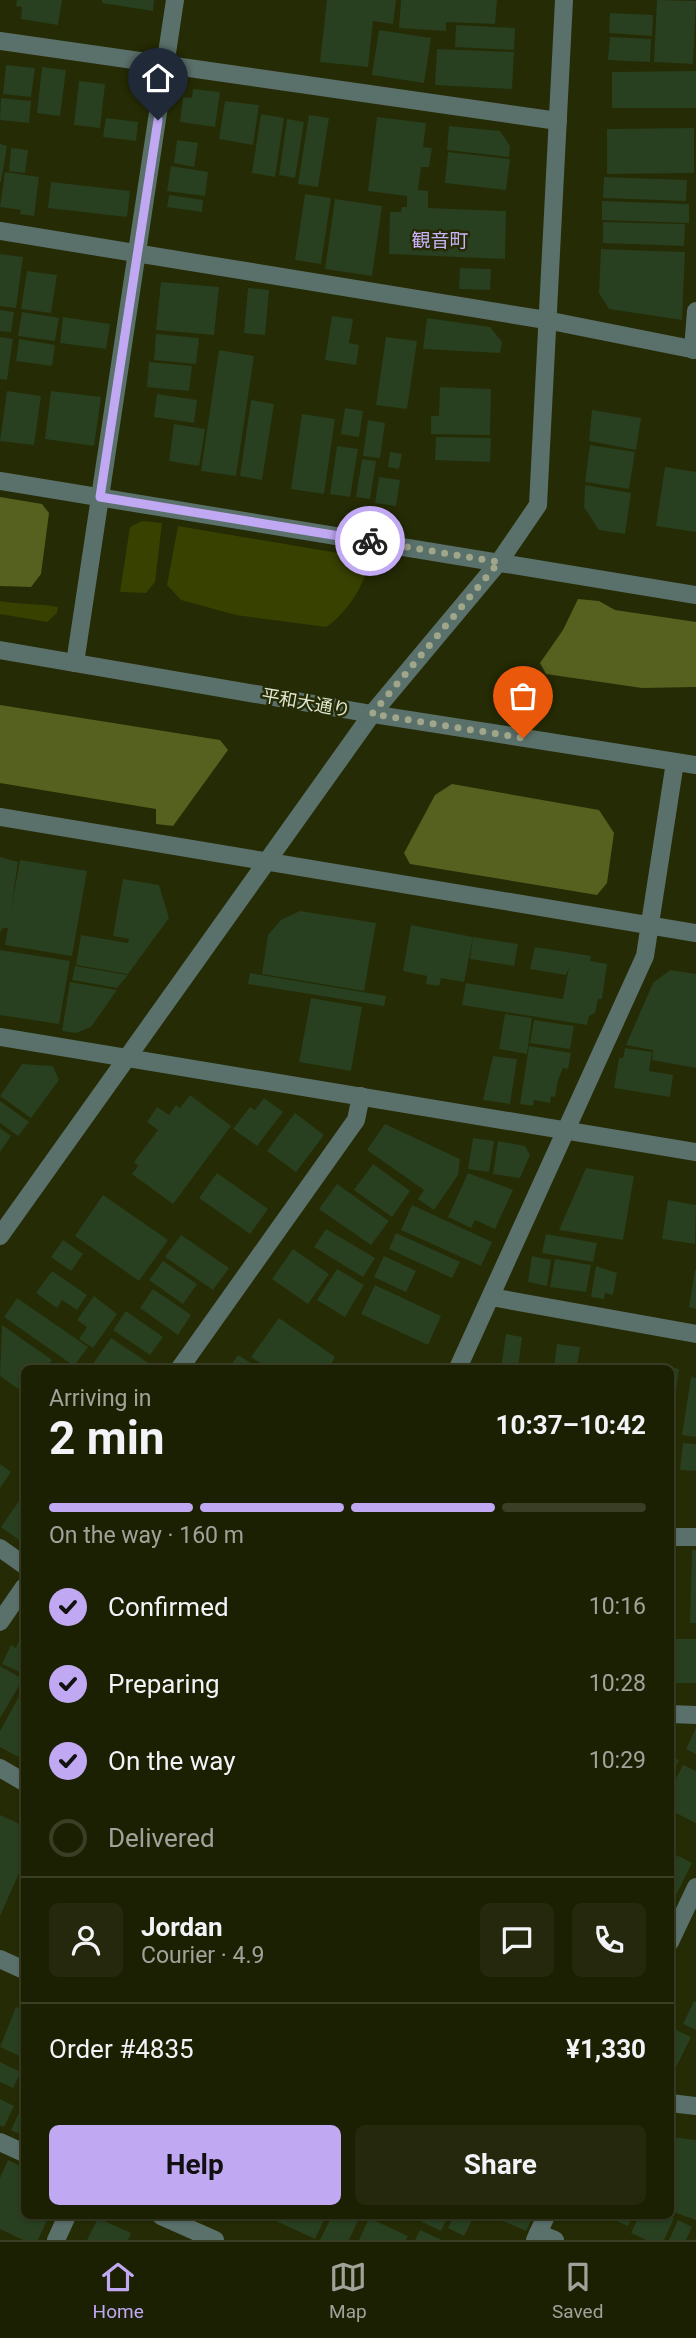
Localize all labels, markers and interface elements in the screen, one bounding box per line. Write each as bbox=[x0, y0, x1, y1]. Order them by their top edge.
pin bbox=[128, 48, 188, 120]
icon: home bbox=[139, 59, 177, 97]
district label: 観音町 bbox=[411, 229, 469, 252]
courier bbox=[335, 506, 405, 576]
icon: bike bbox=[351, 522, 389, 560]
pin bbox=[493, 666, 553, 738]
icon: bag bbox=[504, 677, 542, 715]
street label: 平和大通り bbox=[260, 684, 352, 721]
text: Arriving in bbox=[49, 1385, 152, 1412]
text: 10:37–10:42 bbox=[496, 1410, 646, 1440]
text: 2 min bbox=[49, 1411, 165, 1465]
text: On the way · 160 m bbox=[49, 1522, 244, 1549]
icon: check bbox=[49, 1588, 87, 1626]
text: Confirmed bbox=[108, 1592, 229, 1622]
text: 10:16 bbox=[589, 1593, 646, 1620]
icon: check bbox=[49, 1665, 87, 1703]
text: Preparing bbox=[108, 1669, 220, 1699]
text: 10:28 bbox=[589, 1670, 646, 1697]
icon: check bbox=[49, 1742, 87, 1780]
text: On the way bbox=[108, 1746, 236, 1776]
text: 10:29 bbox=[589, 1747, 646, 1774]
text: Delivered bbox=[108, 1823, 215, 1853]
button: person bbox=[49, 1903, 123, 1977]
button: chat bbox=[480, 1903, 554, 1977]
button: phone bbox=[572, 1903, 646, 1977]
text: Jordan bbox=[141, 1912, 223, 1942]
text: Courier · 4.9 bbox=[141, 1942, 264, 1969]
text: Order #4835 bbox=[49, 2034, 194, 2064]
text: ¥1,330 bbox=[566, 2034, 646, 2064]
button: Help bbox=[49, 2125, 341, 2205]
button: Share bbox=[355, 2125, 646, 2205]
tab: Home bbox=[93, 2258, 144, 2323]
tab: Map bbox=[329, 2258, 367, 2323]
tab: Saved bbox=[552, 2258, 603, 2323]

